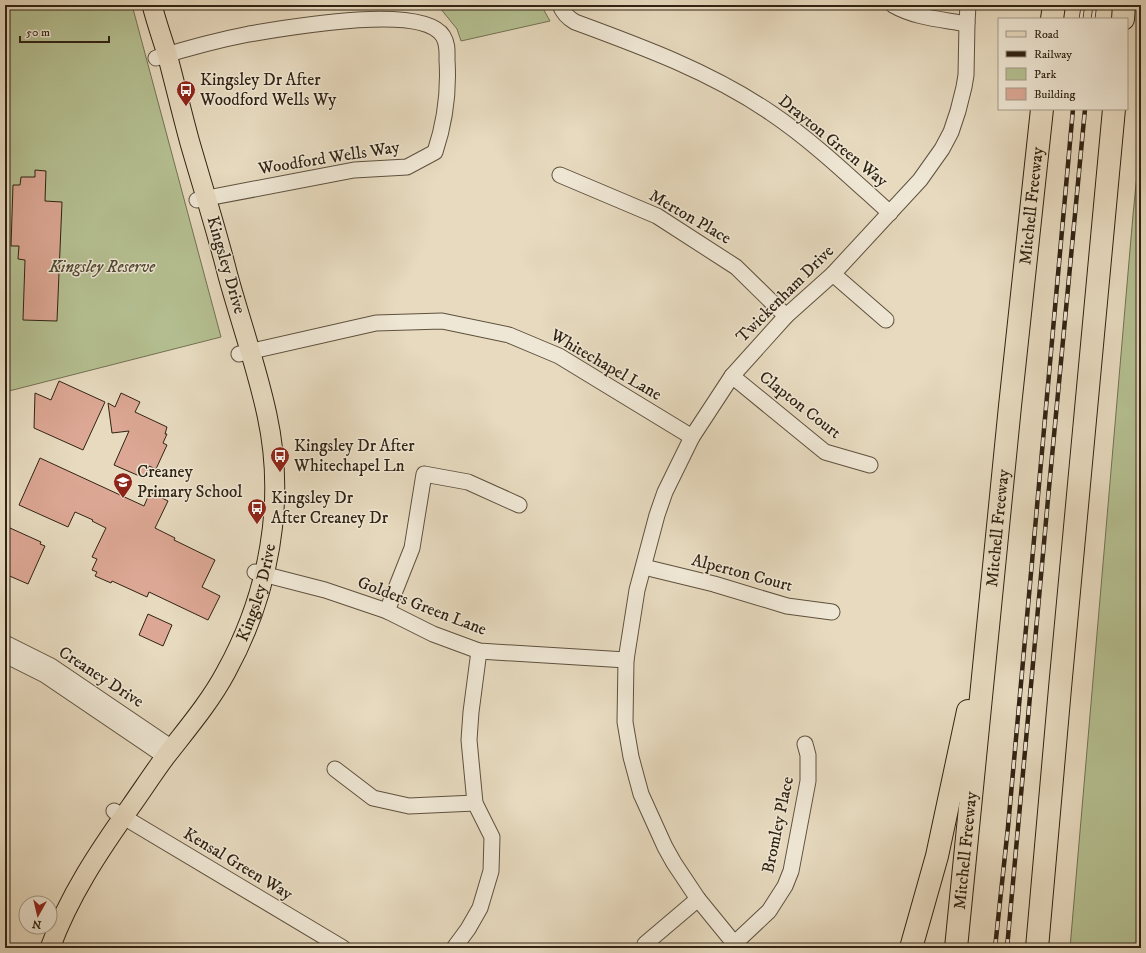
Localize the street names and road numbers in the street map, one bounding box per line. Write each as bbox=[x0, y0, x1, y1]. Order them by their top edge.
street label: Drayton Green Way bbox=[774, 90, 893, 193]
street label: Woodford Wells Way bbox=[256, 136, 402, 180]
street label: Mitchell Freeway bbox=[1014, 145, 1049, 266]
street label: Merton Place bbox=[645, 185, 735, 249]
street label: Kingsley Drive bbox=[202, 214, 250, 316]
street label: Twickenham Drive bbox=[731, 240, 839, 348]
street label: Whitechapel Lane bbox=[546, 324, 666, 406]
street label: Clapton Court bbox=[755, 366, 846, 444]
street label: Mitchell Freeway bbox=[981, 467, 1015, 588]
street label: Kingsley Drive bbox=[232, 542, 281, 645]
street label: Alperton Court bbox=[689, 549, 795, 597]
street label: Golders Green Lane bbox=[354, 571, 490, 641]
street label: Creaney Drive bbox=[54, 641, 148, 713]
street label: Bromley Place bbox=[757, 775, 799, 875]
street label: Mitchell Freeway bbox=[949, 790, 983, 911]
street label: Kensal Green Way bbox=[179, 823, 298, 906]

